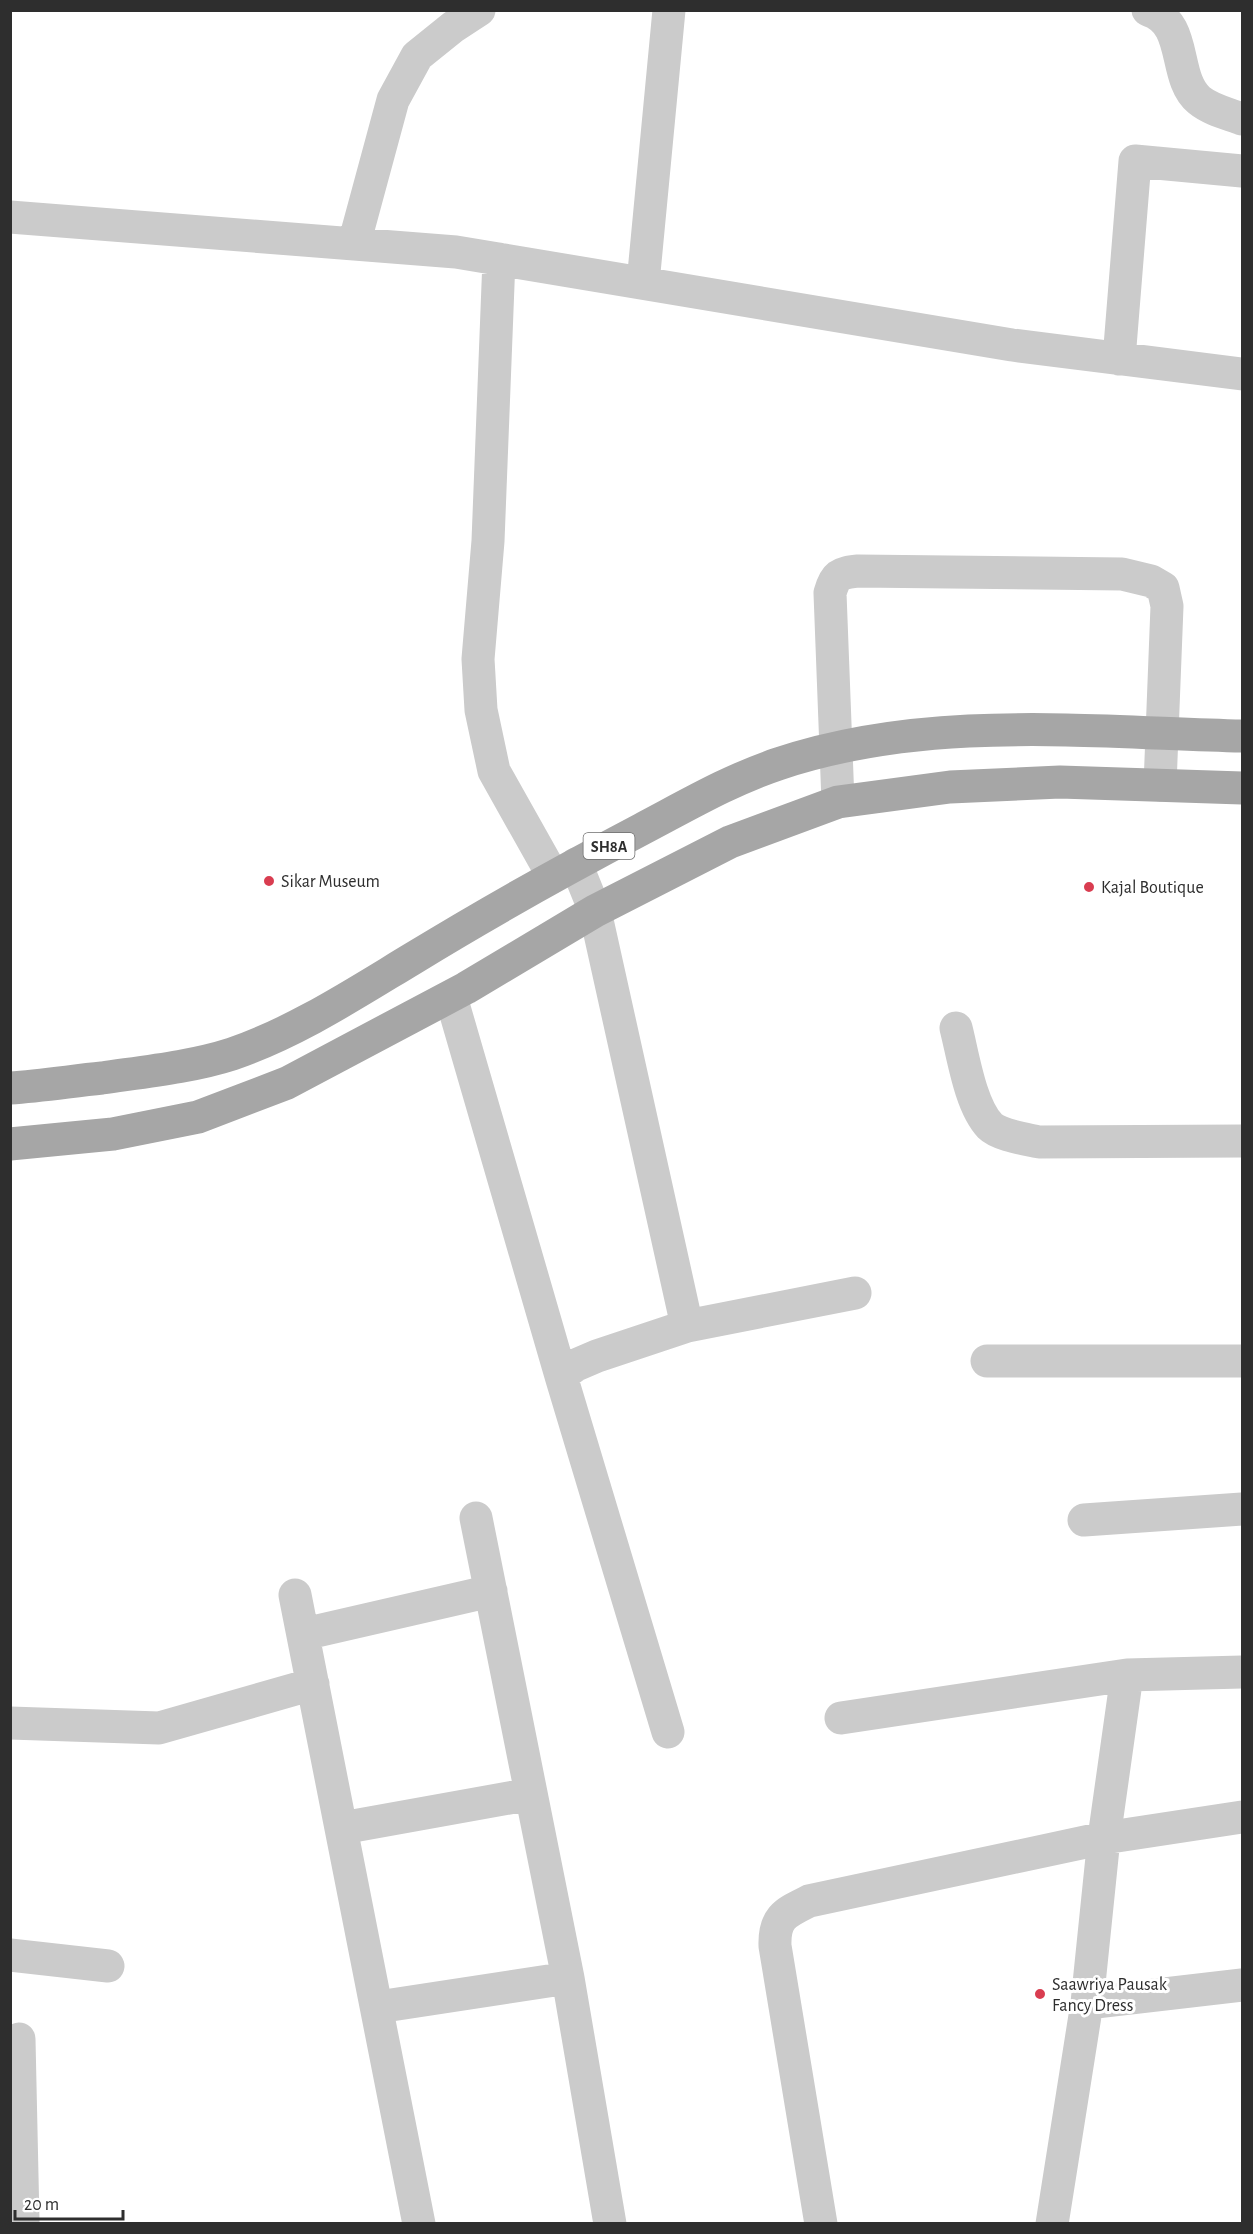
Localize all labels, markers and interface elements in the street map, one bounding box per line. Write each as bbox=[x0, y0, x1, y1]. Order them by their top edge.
road number: SH8A bbox=[584, 833, 634, 859]
place label: Sikar Museum bbox=[281, 873, 380, 891]
marker: Sikar Museum bbox=[262, 874, 276, 888]
place label: Kajal Boutique bbox=[1101, 879, 1204, 897]
marker: Kajal Boutique bbox=[1082, 880, 1096, 894]
place label: Saawriya Pausak Fancy Dress bbox=[1052, 1976, 1168, 2015]
marker: Saawriya Pausak Fancy Dress bbox=[1033, 1987, 1047, 2001]
scale bar bbox=[15, 2183, 123, 2221]
text: 20 m bbox=[24, 2196, 59, 2214]

